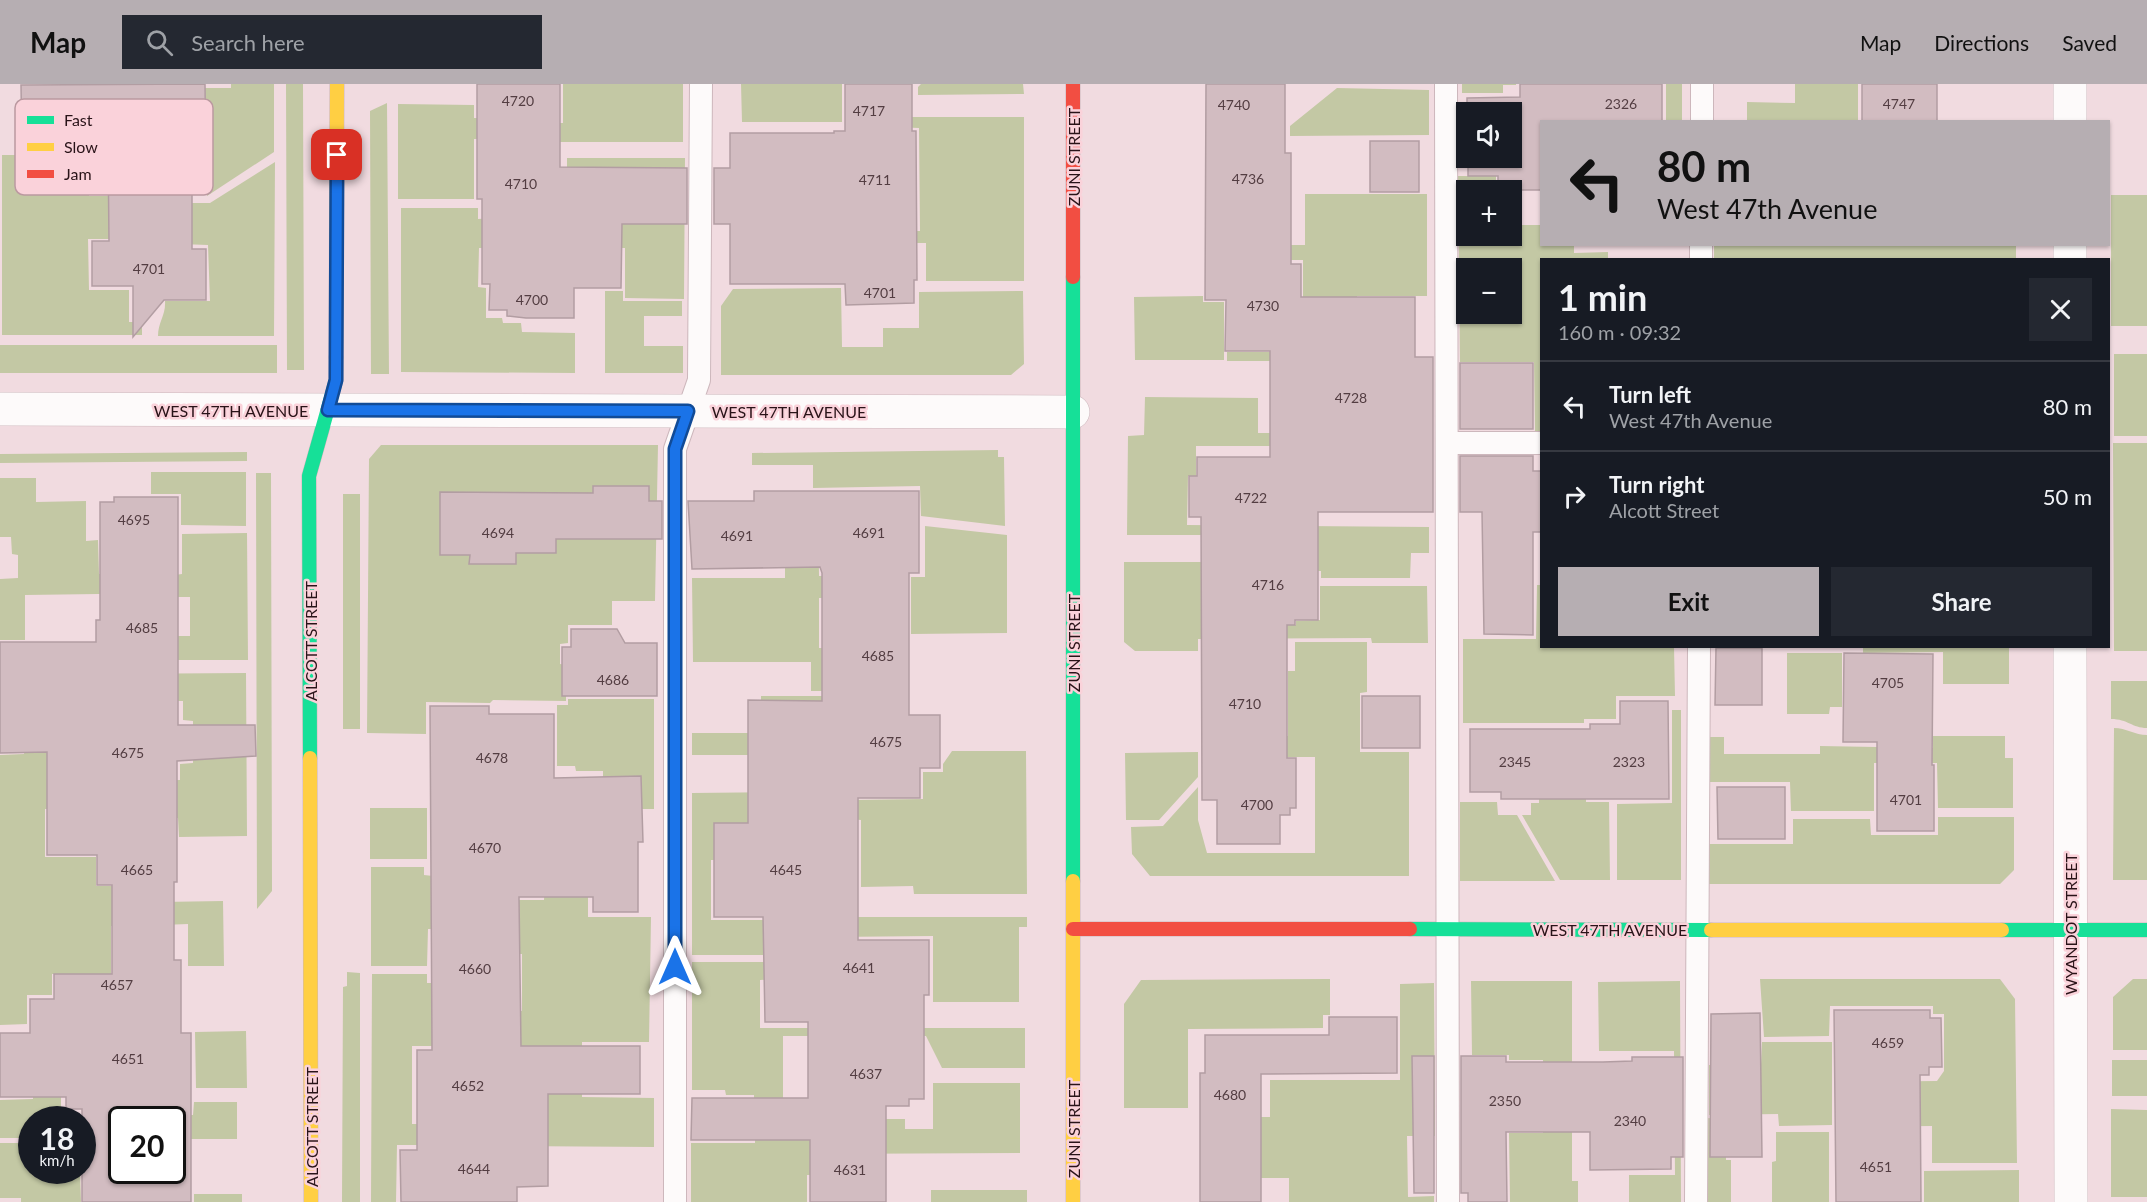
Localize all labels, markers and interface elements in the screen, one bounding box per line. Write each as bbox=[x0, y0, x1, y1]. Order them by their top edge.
search box bbox=[122, 15, 542, 69]
text: Map bbox=[30, 25, 86, 59]
icon: search bbox=[143, 26, 176, 59]
text: Search here bbox=[191, 29, 305, 56]
text: Map bbox=[1860, 30, 1901, 55]
text: Directions bbox=[1934, 30, 2029, 55]
text: Saved bbox=[2062, 30, 2117, 55]
house number: 4720 bbox=[502, 92, 534, 109]
house number: 2326 bbox=[1605, 95, 1637, 112]
house number: 4747 bbox=[1883, 95, 1915, 112]
house number: 4740 bbox=[1218, 96, 1250, 113]
legend bbox=[15, 99, 213, 195]
house number: 4717 bbox=[853, 102, 885, 119]
map controls bbox=[1456, 102, 1522, 324]
button: sound bbox=[1456, 102, 1522, 168]
street label: ZUNI STREET bbox=[1064, 107, 1083, 206]
text: Fast bbox=[64, 110, 93, 129]
pin bbox=[311, 129, 362, 180]
text: Slow bbox=[64, 137, 98, 156]
icon: arrive bbox=[320, 138, 353, 171]
text: 80 m bbox=[1657, 141, 1751, 191]
icon: left bbox=[1558, 144, 1636, 222]
text: Jam bbox=[64, 164, 92, 183]
house number: 4736 bbox=[1232, 170, 1264, 187]
house number: 4711 bbox=[859, 171, 891, 188]
house number: 4710 bbox=[505, 175, 537, 192]
button: + bbox=[1456, 180, 1522, 246]
text: West 47th Avenue bbox=[1657, 192, 1877, 225]
button: − bbox=[1456, 258, 1522, 324]
house number: 4701 bbox=[133, 260, 165, 277]
text: 1 min bbox=[1558, 275, 1647, 319]
button: close bbox=[2029, 278, 2092, 341]
house number: 4701 bbox=[864, 284, 896, 301]
house number: 4700 bbox=[516, 291, 548, 308]
house number: 4730 bbox=[1247, 297, 1279, 314]
text: 160 m · 09:32 bbox=[1558, 320, 1681, 344]
text: Turn left bbox=[1609, 381, 1691, 408]
house number: 4728 bbox=[1335, 389, 1367, 406]
icon: left bbox=[1558, 390, 1591, 423]
text: 80 m bbox=[2043, 393, 2092, 420]
street label: WEST 47TH AVENUE bbox=[154, 401, 308, 420]
street label: WEST 47TH AVENUE bbox=[712, 402, 866, 421]
text: West 47th Avenue bbox=[1609, 408, 1772, 432]
text: Turn right bbox=[1609, 471, 1704, 498]
icon: right bbox=[1558, 480, 1591, 513]
text: 50 m bbox=[2043, 483, 2092, 510]
house number: 4722 bbox=[1235, 489, 1267, 506]
text: Alcott Street bbox=[1609, 498, 1719, 522]
house number: 4695 bbox=[118, 511, 150, 528]
house number: 4694 bbox=[482, 524, 514, 541]
house number: 4691 bbox=[853, 524, 885, 541]
house number: 4691 bbox=[721, 527, 753, 544]
button: Exit bbox=[1558, 567, 1819, 636]
button: Share bbox=[1831, 567, 2092, 636]
house number: 4716 bbox=[1252, 576, 1284, 593]
street label: ALCOTT STREET bbox=[301, 581, 320, 701]
street label: ZUNI STREET bbox=[1064, 593, 1083, 692]
house number: 4685 bbox=[126, 619, 158, 636]
house number: 4685 bbox=[862, 647, 894, 664]
house number: 4686 bbox=[597, 671, 629, 688]
house number: 4705 bbox=[1872, 674, 1904, 691]
house number: 4710 bbox=[1229, 695, 1261, 712]
house number: 4675 bbox=[870, 733, 902, 750]
house number: 4675 bbox=[112, 744, 144, 761]
house number: 4678 bbox=[476, 749, 508, 766]
house number: 2345 bbox=[1499, 753, 1531, 770]
house number: 2323 bbox=[1613, 753, 1645, 770]
house number: 4701 bbox=[1890, 791, 1922, 808]
house number: 4700 bbox=[1241, 796, 1273, 813]
house number: 4670 bbox=[469, 839, 501, 856]
street label: WYANDOT STREET bbox=[2061, 852, 2080, 995]
house number: 4665 bbox=[121, 861, 153, 878]
house number: 4645 bbox=[770, 861, 802, 878]
street label: WEST 47TH AVENUE bbox=[1533, 920, 1687, 939]
position arrow bbox=[643, 935, 707, 999]
house number: 4641 bbox=[843, 959, 875, 976]
house number: 4660 bbox=[459, 960, 491, 977]
house number: 4657 bbox=[101, 976, 133, 993]
house number: 4659 bbox=[1872, 1034, 1904, 1051]
house number: 4651 bbox=[112, 1050, 144, 1067]
house number: 4637 bbox=[850, 1065, 882, 1082]
street label: ALCOTT STREET bbox=[302, 1067, 321, 1187]
house number: 4652 bbox=[452, 1077, 484, 1094]
street label: ZUNI STREET bbox=[1064, 1079, 1083, 1178]
house number: 4680 bbox=[1214, 1086, 1246, 1103]
house number: 2350 bbox=[1489, 1092, 1521, 1109]
speed limit sign: 20 bbox=[108, 1106, 186, 1184]
house number: 2340 bbox=[1614, 1112, 1646, 1129]
text: 18 bbox=[40, 1120, 74, 1156]
text: km/h bbox=[39, 1151, 75, 1169]
house number: 4651 bbox=[1860, 1158, 1892, 1175]
house number: 4644 bbox=[458, 1160, 490, 1177]
house number: 4631 bbox=[834, 1161, 866, 1178]

